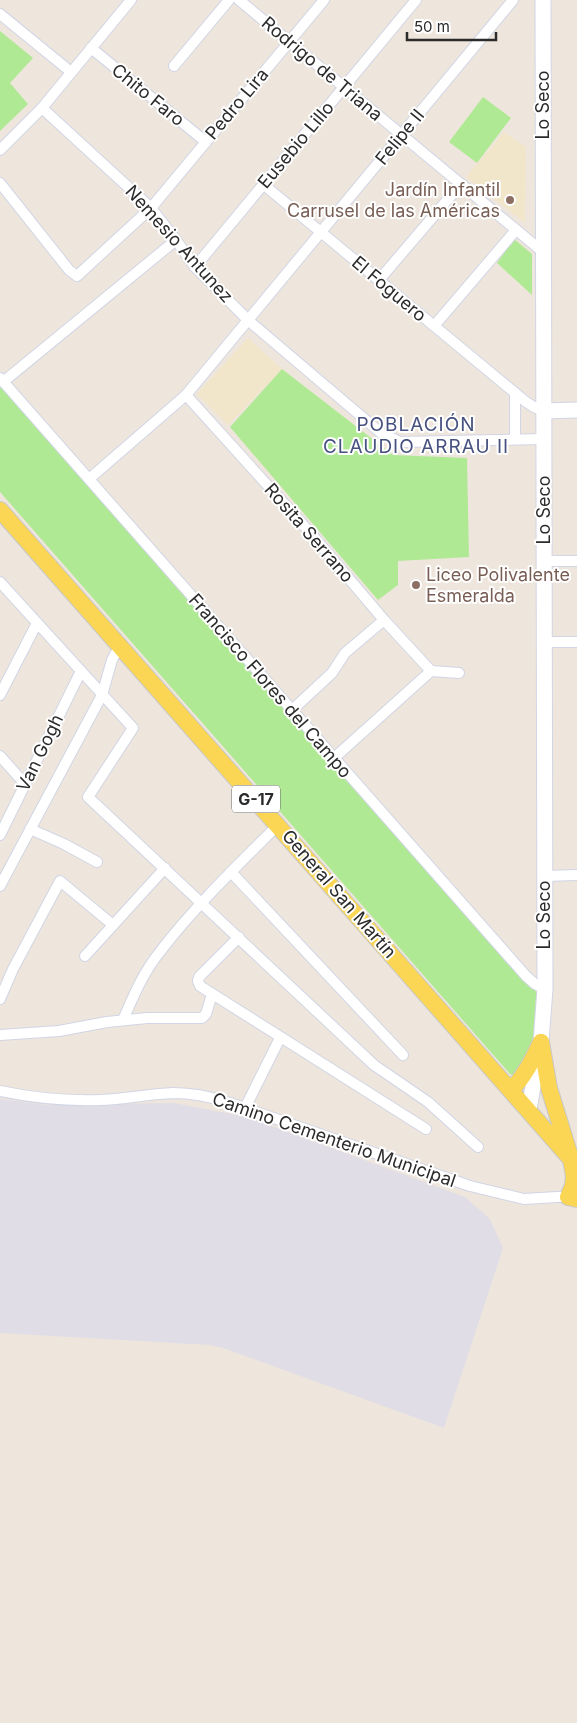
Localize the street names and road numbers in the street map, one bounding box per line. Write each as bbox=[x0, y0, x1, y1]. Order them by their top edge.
street label: Rodrigo de Triana bbox=[258, 12, 387, 125]
street label: Chito Faro bbox=[108, 59, 189, 130]
street label: Pedro Lira bbox=[201, 64, 273, 144]
street label: Lo Seco bbox=[532, 70, 553, 140]
street label: Eusebio Lillo bbox=[253, 97, 338, 192]
street label: Felipe II bbox=[371, 105, 428, 169]
street label: Nemesio Antunez bbox=[121, 181, 238, 307]
street label: El Foguero bbox=[348, 252, 431, 326]
street label: Lo Seco bbox=[533, 475, 554, 545]
street label: Rosita Serrano bbox=[261, 479, 358, 587]
street label: Francisco Flores del Campo bbox=[185, 589, 356, 782]
street label: Van Gogh bbox=[12, 711, 67, 795]
road number: G-17 bbox=[232, 786, 280, 812]
street label: General San Martín bbox=[278, 825, 401, 962]
street label: Lo Seco bbox=[533, 880, 554, 950]
street label: Camino Cementerio Municipal bbox=[210, 1088, 459, 1191]

